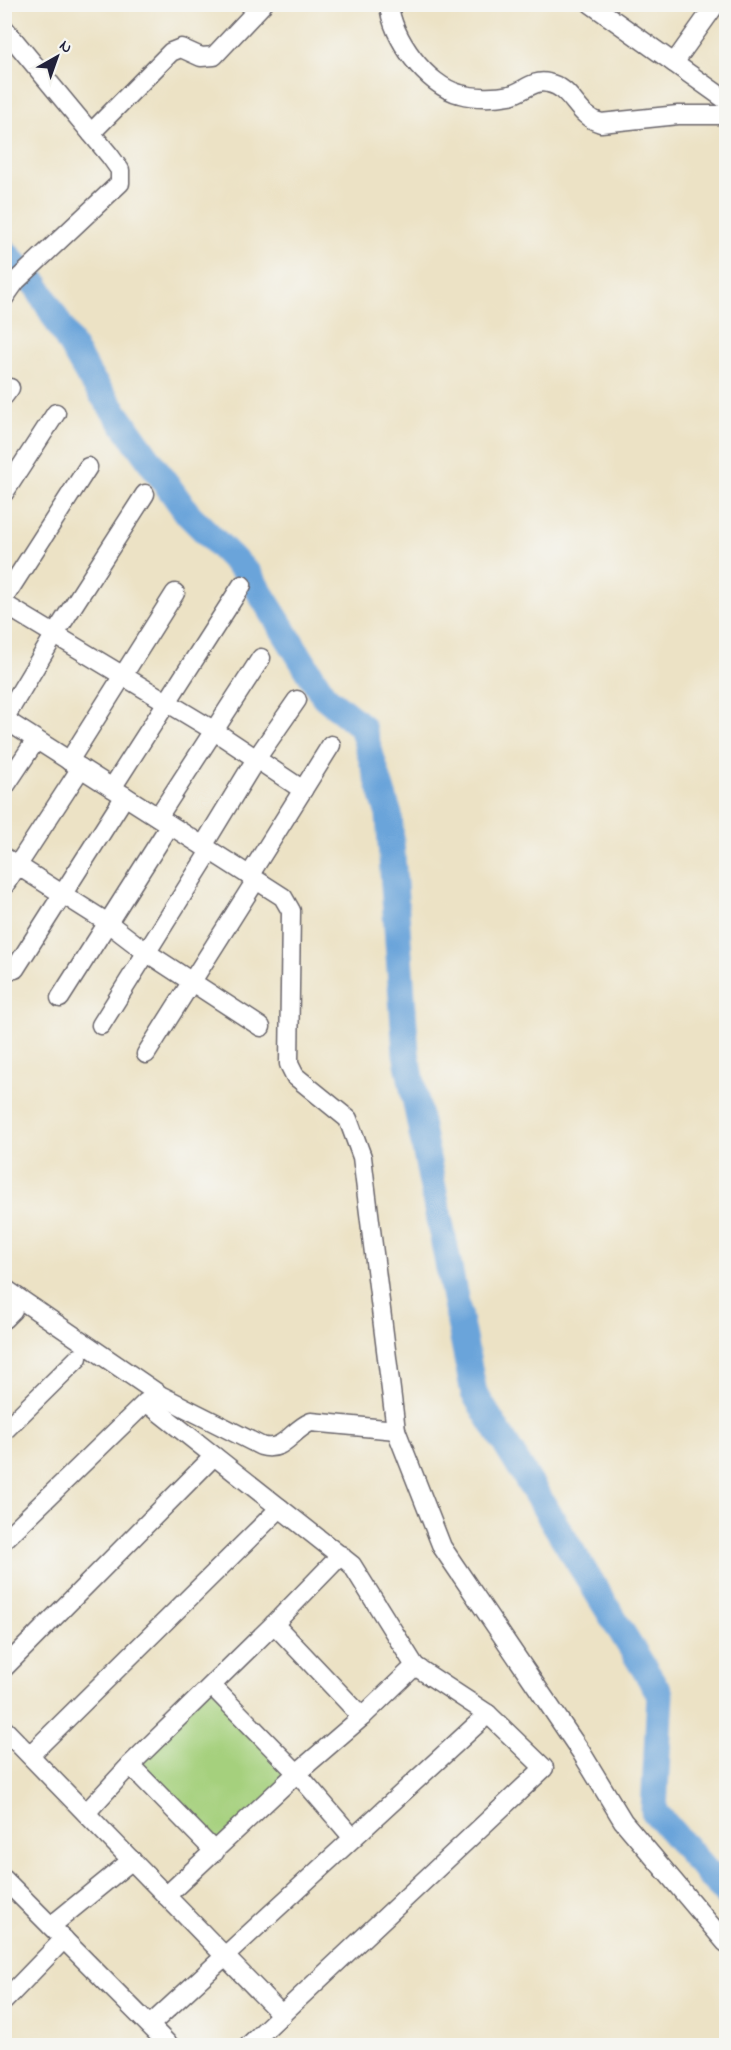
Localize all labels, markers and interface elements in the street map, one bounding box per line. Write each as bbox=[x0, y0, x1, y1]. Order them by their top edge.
north arrow bbox=[27, 27, 87, 87]
text: N bbox=[54, 34, 77, 60]

